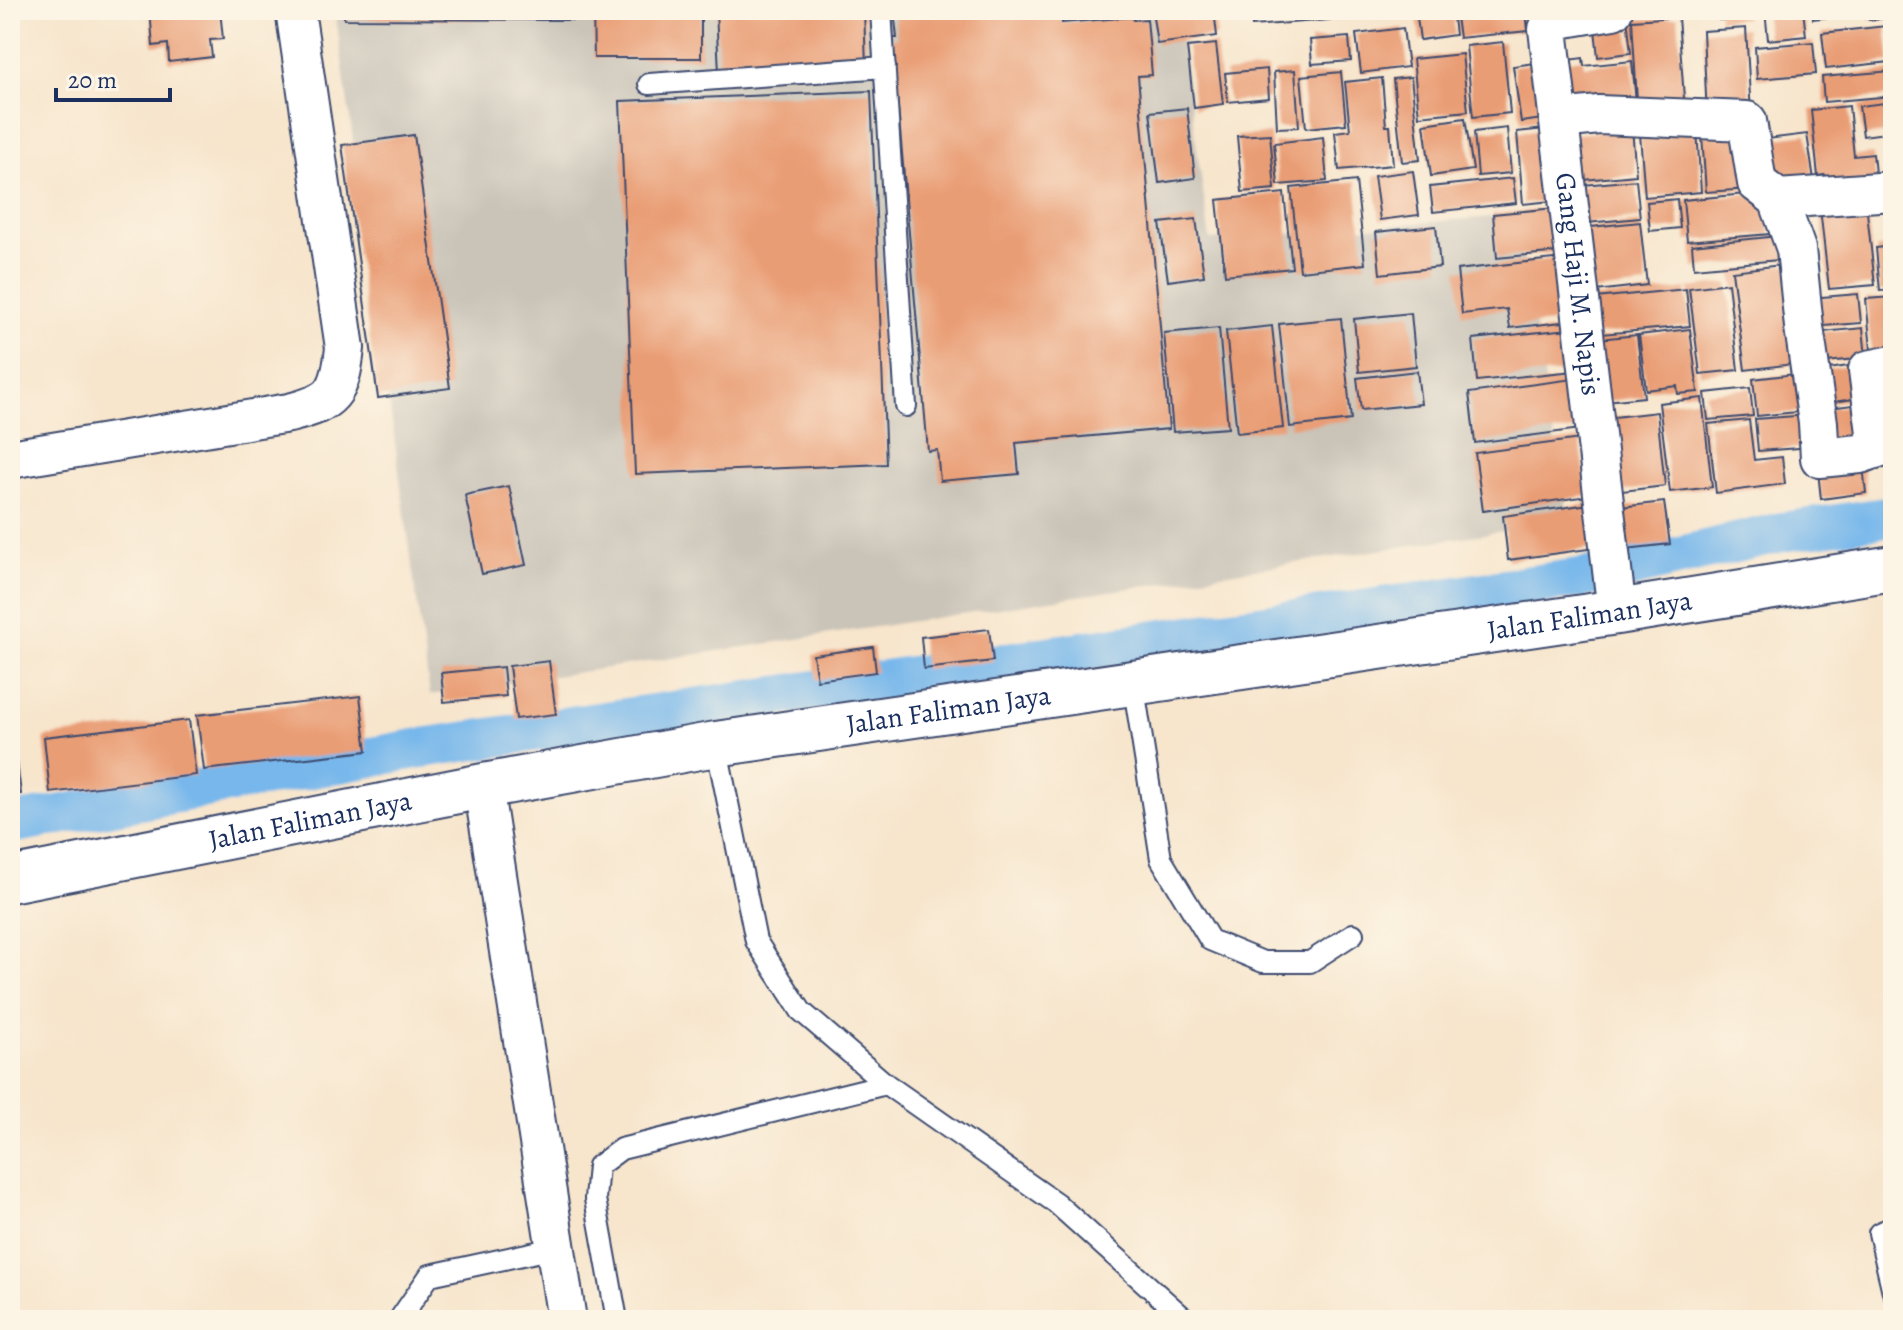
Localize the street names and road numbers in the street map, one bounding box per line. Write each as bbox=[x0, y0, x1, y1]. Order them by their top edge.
street label: Gang Haji M. Napis bbox=[1546, 170, 1610, 398]
street label: Jalan Faliman Jaya bbox=[1485, 581, 1695, 650]
street label: Jalan Faliman Jaya bbox=[844, 676, 1053, 744]
street label: Jalan Faliman Jaya bbox=[205, 782, 415, 859]

